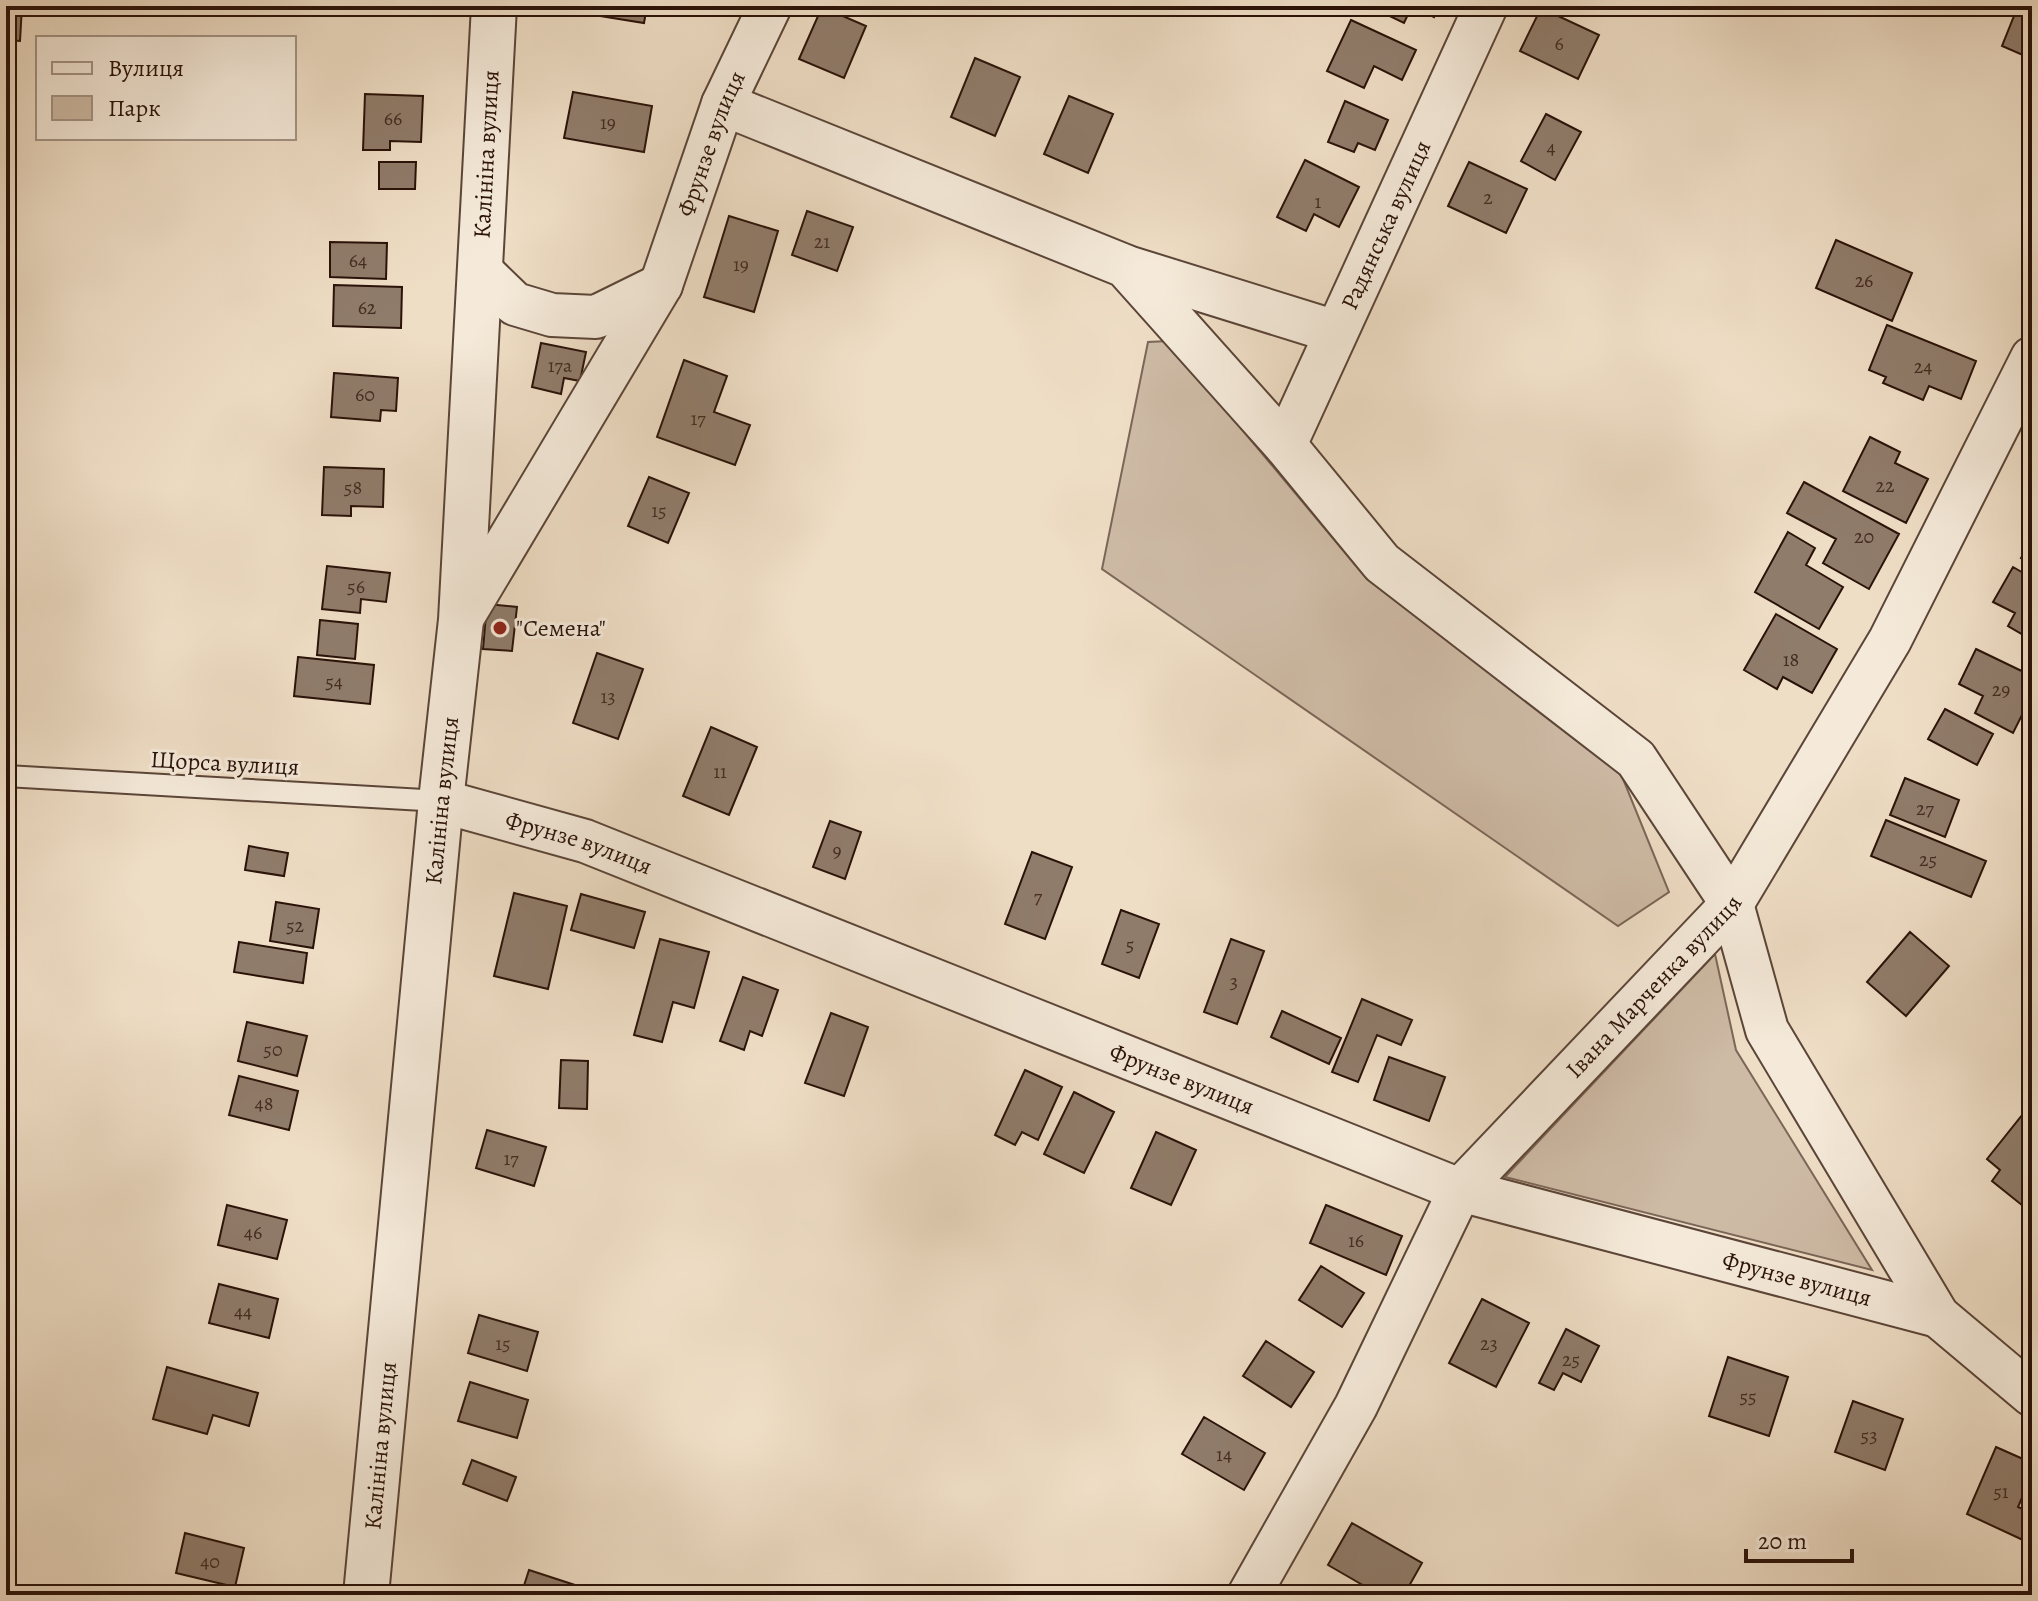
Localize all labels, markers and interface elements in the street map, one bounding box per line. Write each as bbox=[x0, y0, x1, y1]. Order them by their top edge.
house number: 6 bbox=[1554, 30, 1564, 57]
legend bbox=[36, 36, 296, 140]
text: Вулиця bbox=[108, 52, 184, 84]
street label: Фрунзе вулиця bbox=[670, 65, 753, 221]
street label: Калініна вулиця bbox=[466, 69, 507, 239]
text: Парк bbox=[108, 92, 161, 124]
house number: 66 bbox=[384, 105, 402, 132]
house number: 19 bbox=[600, 109, 616, 136]
house number: 4 bbox=[1546, 134, 1556, 161]
street label: Радянська вулиця bbox=[1333, 135, 1438, 315]
house number: 2 bbox=[1483, 184, 1493, 211]
house number: 1 bbox=[1315, 188, 1322, 215]
house number: 21 bbox=[814, 228, 830, 255]
house number: 64 bbox=[349, 247, 367, 274]
house number: 19 bbox=[733, 251, 749, 278]
house number: 26 bbox=[1855, 267, 1873, 294]
house number: 62 bbox=[358, 294, 377, 321]
house number: 17а bbox=[548, 352, 573, 379]
house number: 24 bbox=[1914, 353, 1932, 380]
house number: 60 bbox=[355, 381, 375, 408]
house number: 17 bbox=[690, 405, 706, 432]
house number: 22 bbox=[1876, 472, 1895, 499]
house number: 58 bbox=[344, 474, 362, 501]
house number: 15 bbox=[651, 497, 667, 524]
house number: 20 bbox=[1854, 523, 1874, 550]
house number: 56 bbox=[347, 573, 365, 600]
place label: "Семена" bbox=[516, 612, 606, 644]
marker: "Семена" bbox=[491, 619, 509, 637]
house number: 18 bbox=[1783, 646, 1799, 673]
house number: 54 bbox=[325, 668, 343, 695]
house number: 29 bbox=[1992, 676, 2010, 703]
house number: 13 bbox=[600, 683, 616, 710]
street label: Калініна вулиця bbox=[417, 715, 466, 886]
street label: Щорса вулиця bbox=[150, 743, 300, 783]
house number: 11 bbox=[713, 758, 727, 785]
house number: 27 bbox=[1916, 795, 1935, 822]
street label: Фрунзе вулиця bbox=[502, 804, 657, 882]
house number: 9 bbox=[832, 837, 842, 864]
house number: 25 bbox=[1919, 846, 1937, 873]
house number: 7 bbox=[1034, 883, 1043, 910]
street label: Івана Марченка вулиця bbox=[1559, 889, 1750, 1085]
house number: 52 bbox=[286, 912, 305, 939]
house number: 5 bbox=[1126, 931, 1134, 958]
house number: 3 bbox=[1230, 968, 1238, 995]
house number: 50 bbox=[263, 1036, 283, 1063]
street label: Фрунзе вулиця bbox=[1105, 1036, 1259, 1122]
house number: 48 bbox=[255, 1090, 273, 1117]
house number: 17 bbox=[503, 1145, 519, 1172]
house number: 46 bbox=[244, 1219, 262, 1246]
house number: 16 bbox=[1348, 1227, 1364, 1254]
street label: Фрунзе вулиця bbox=[1719, 1244, 1875, 1314]
house number: 44 bbox=[234, 1298, 252, 1325]
house number: 15 bbox=[495, 1330, 511, 1357]
house number: 23 bbox=[1480, 1330, 1498, 1357]
house number: 25 bbox=[1562, 1346, 1580, 1373]
street label: Калініна вулиця bbox=[356, 1360, 404, 1531]
house number: 55 bbox=[1739, 1383, 1757, 1410]
house number: 53 bbox=[1861, 1422, 1877, 1449]
house number: 14 bbox=[1216, 1441, 1232, 1468]
house number: 51 bbox=[1993, 1478, 2009, 1505]
scale bar bbox=[1746, 1513, 1852, 1563]
text: 20 m bbox=[1758, 1525, 1807, 1557]
house number: 40 bbox=[200, 1548, 220, 1575]

